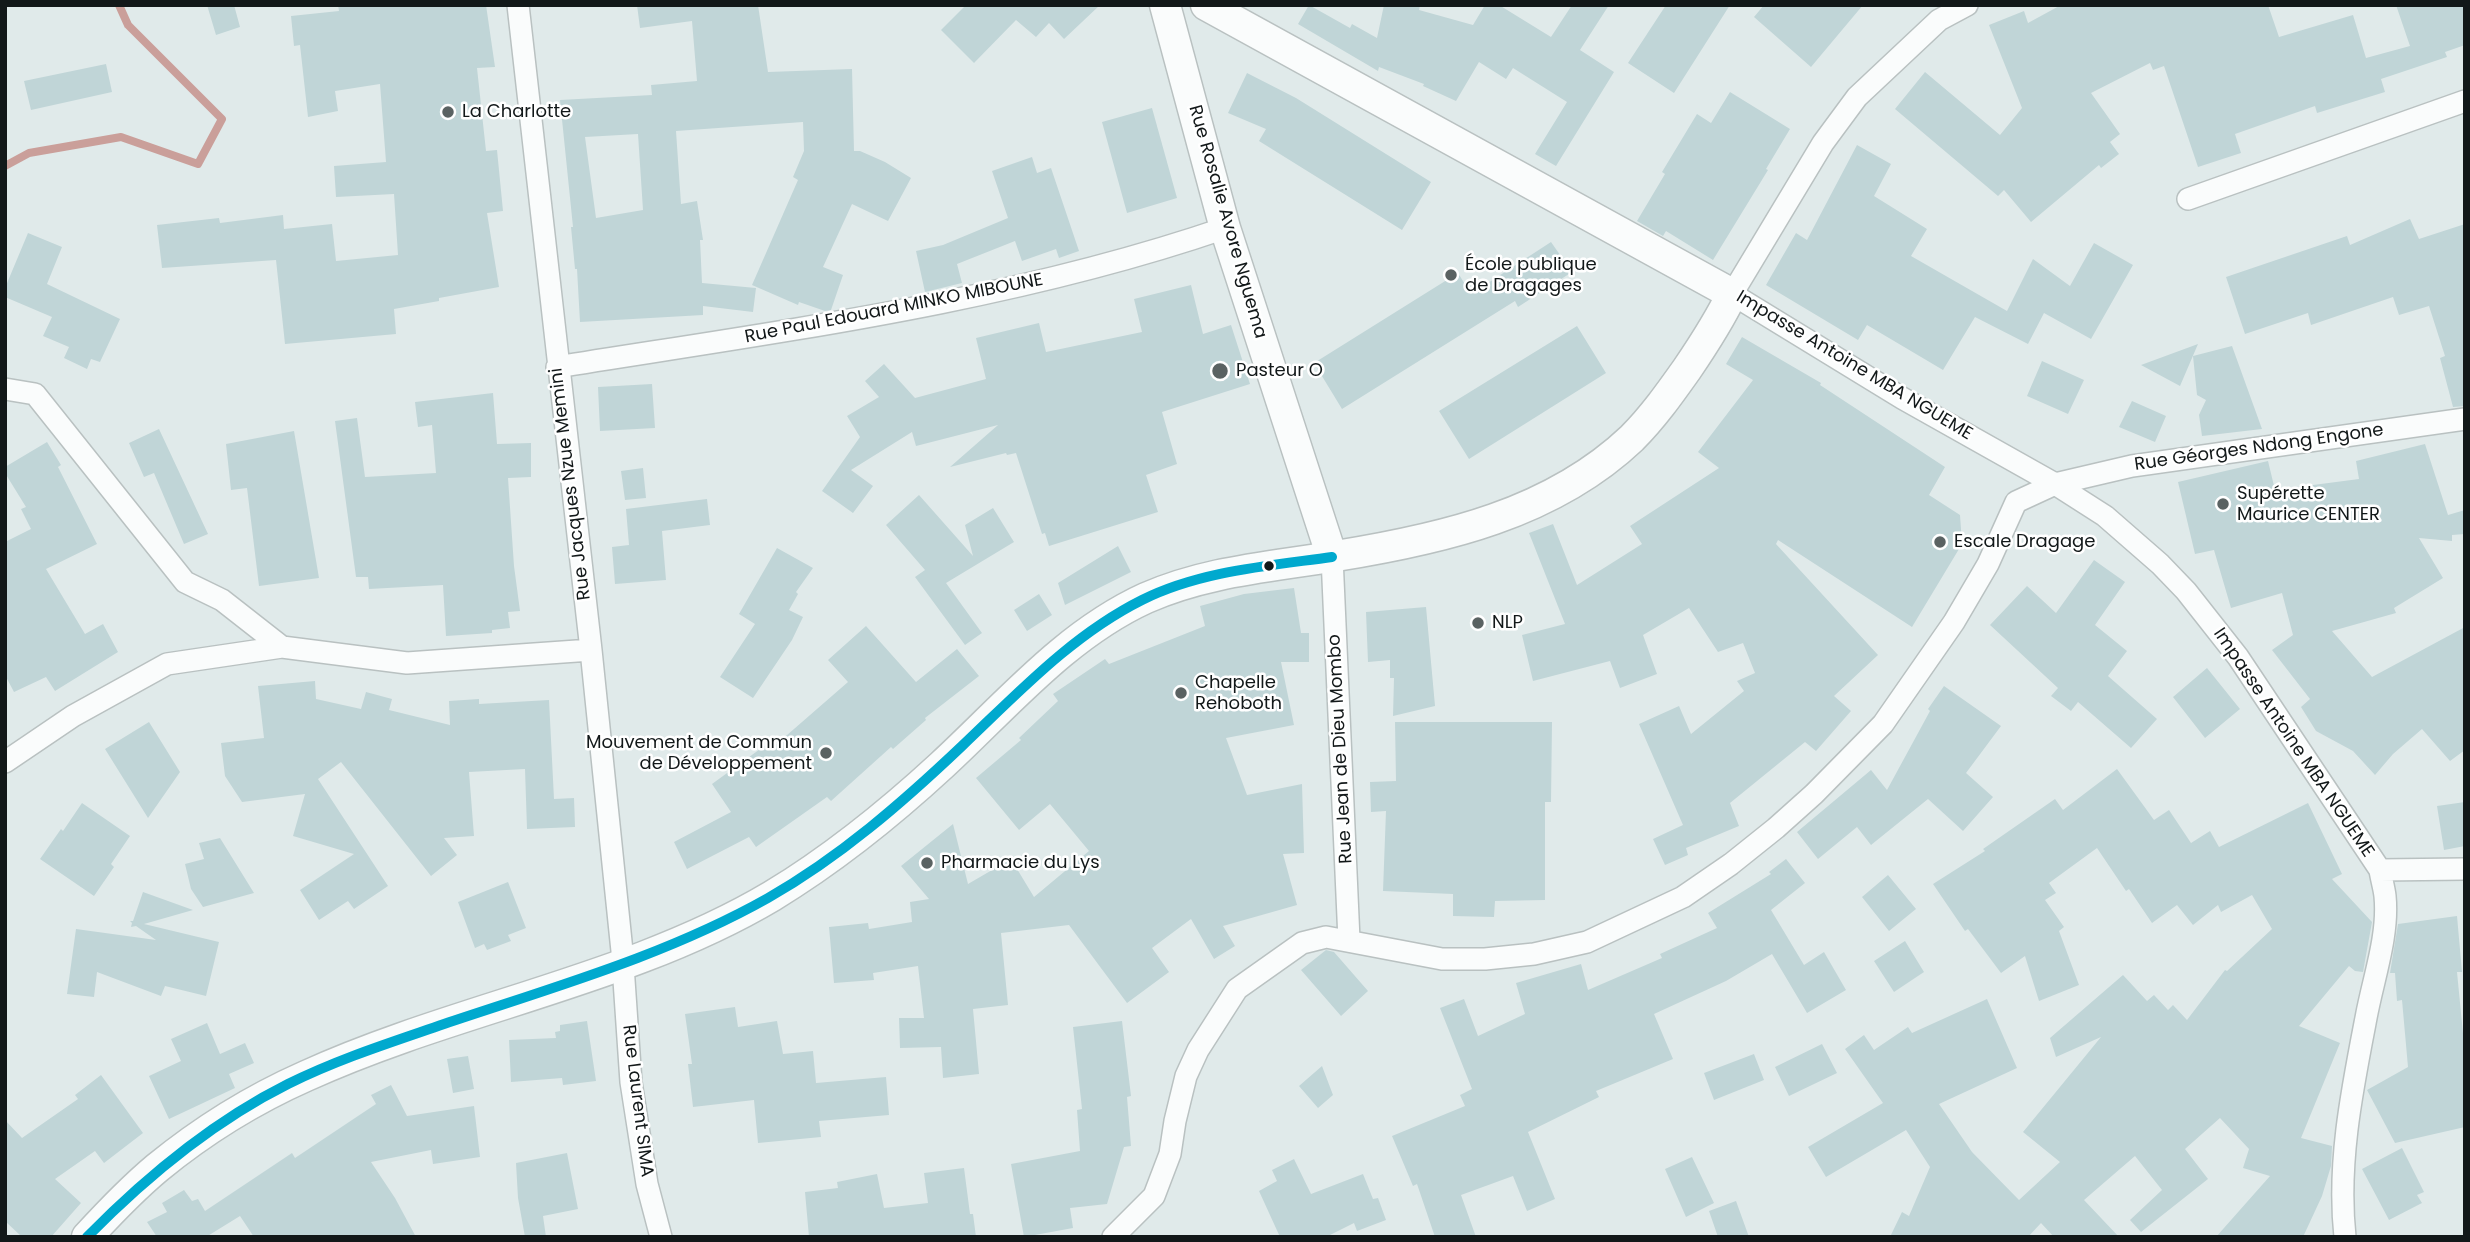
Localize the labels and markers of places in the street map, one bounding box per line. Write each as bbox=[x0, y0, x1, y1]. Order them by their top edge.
place label: La Charlotte bbox=[462, 101, 571, 123]
marker: La Charlotte bbox=[440, 104, 456, 120]
place label: École publique de Dragages bbox=[1465, 254, 1597, 296]
marker: École publique de Dragages bbox=[1443, 267, 1459, 283]
place label: Pasteur O bbox=[1236, 360, 1323, 382]
marker: Pasteur O bbox=[1210, 361, 1230, 381]
place label: Supérette Maurice CENTER bbox=[2237, 483, 2380, 526]
marker: Supérette Maurice CENTER bbox=[2215, 496, 2231, 512]
place label: Escale Dragage bbox=[1954, 531, 2095, 553]
marker: Escale Dragage bbox=[1932, 534, 1948, 550]
unlabelled marker bbox=[1262, 559, 1276, 573]
place label: NLP bbox=[1492, 612, 1523, 634]
marker: NLP bbox=[1470, 615, 1486, 631]
place label: Chapelle Rehoboth bbox=[1195, 672, 1282, 714]
marker: Chapelle Rehoboth bbox=[1173, 685, 1189, 701]
place label: Mouvement de Commun de Développement bbox=[586, 732, 812, 774]
marker: Mouvement de Commun de Développement bbox=[818, 745, 834, 761]
place label: Pharmacie du Lys bbox=[941, 852, 1100, 874]
marker: Pharmacie du Lys bbox=[919, 855, 935, 871]

